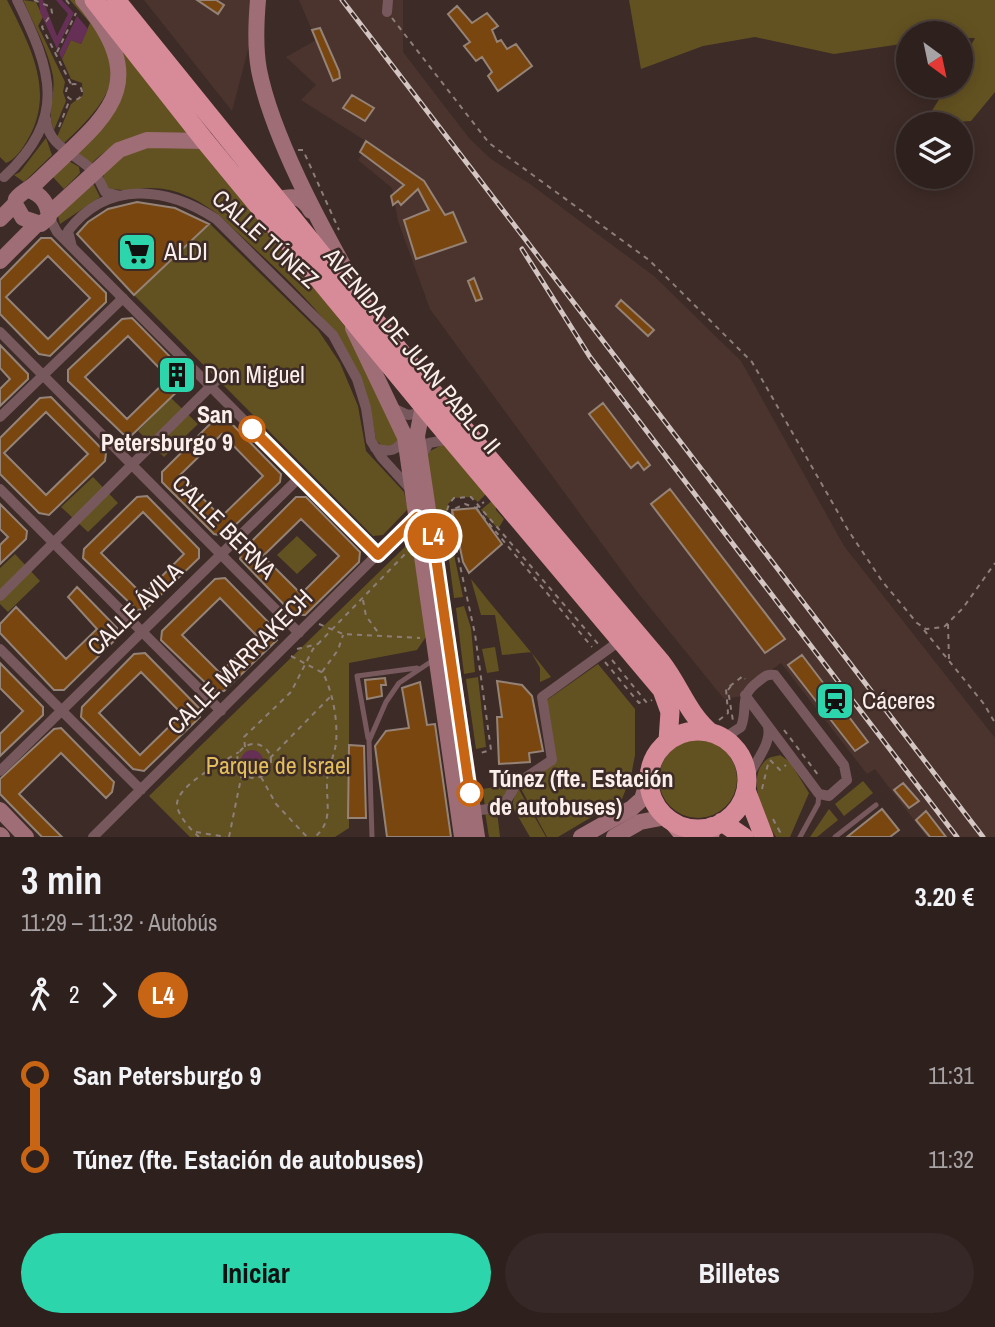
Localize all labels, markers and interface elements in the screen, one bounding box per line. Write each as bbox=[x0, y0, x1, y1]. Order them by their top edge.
north arrow bbox=[896, 21, 973, 98]
map controls bbox=[896, 21, 973, 189]
button: layers bbox=[896, 112, 973, 189]
street label: CALLE TÚNEZ bbox=[206, 182, 326, 295]
supermarket icon: ALDI bbox=[116, 231, 158, 273]
place label: ALDI bbox=[163, 235, 208, 267]
street label: AVENIDA DE JUAN PABLO II bbox=[316, 240, 508, 460]
building icon: Don Miguel bbox=[156, 354, 198, 396]
place label: Don Miguel bbox=[204, 358, 305, 390]
place label: San Petersburgo 9 bbox=[101, 398, 233, 458]
marker: San Petersburgo 9 bbox=[239, 416, 265, 442]
street label: CALLE BERNA bbox=[165, 467, 285, 586]
line badge: L4 bbox=[402, 513, 464, 559]
text: L4 bbox=[422, 520, 444, 552]
street label: CALLE ÁVILA bbox=[80, 554, 190, 662]
street label: CALLE MARRAKECH bbox=[160, 582, 319, 741]
station icon: Cáceres bbox=[814, 680, 856, 722]
place label: Cáceres bbox=[862, 684, 935, 716]
park label: Parque de Israel bbox=[206, 749, 350, 781]
place label: Túnez (fte. Estación de autobuses) bbox=[489, 762, 673, 822]
marker: Túnez (fte. Estación de autobuses) bbox=[457, 780, 483, 806]
text: 3 min bbox=[21, 855, 102, 906]
text: 3.20 € bbox=[915, 879, 974, 914]
text: 11:29 – 11:32 · Autobús bbox=[21, 907, 218, 938]
icon: walk bbox=[21, 976, 59, 1014]
icon: forward bbox=[90, 976, 128, 1014]
text: 2 bbox=[69, 979, 80, 1010]
text: L4 bbox=[152, 979, 174, 1011]
text: San Petersburgo 9 bbox=[73, 1058, 261, 1093]
text: 11:31 bbox=[928, 1060, 974, 1091]
text: Túnez (fte. Estación de autobuses) bbox=[73, 1142, 423, 1177]
text: 11:32 bbox=[928, 1144, 974, 1175]
button: Iniciar bbox=[21, 1233, 491, 1313]
button: Billetes bbox=[505, 1233, 974, 1313]

